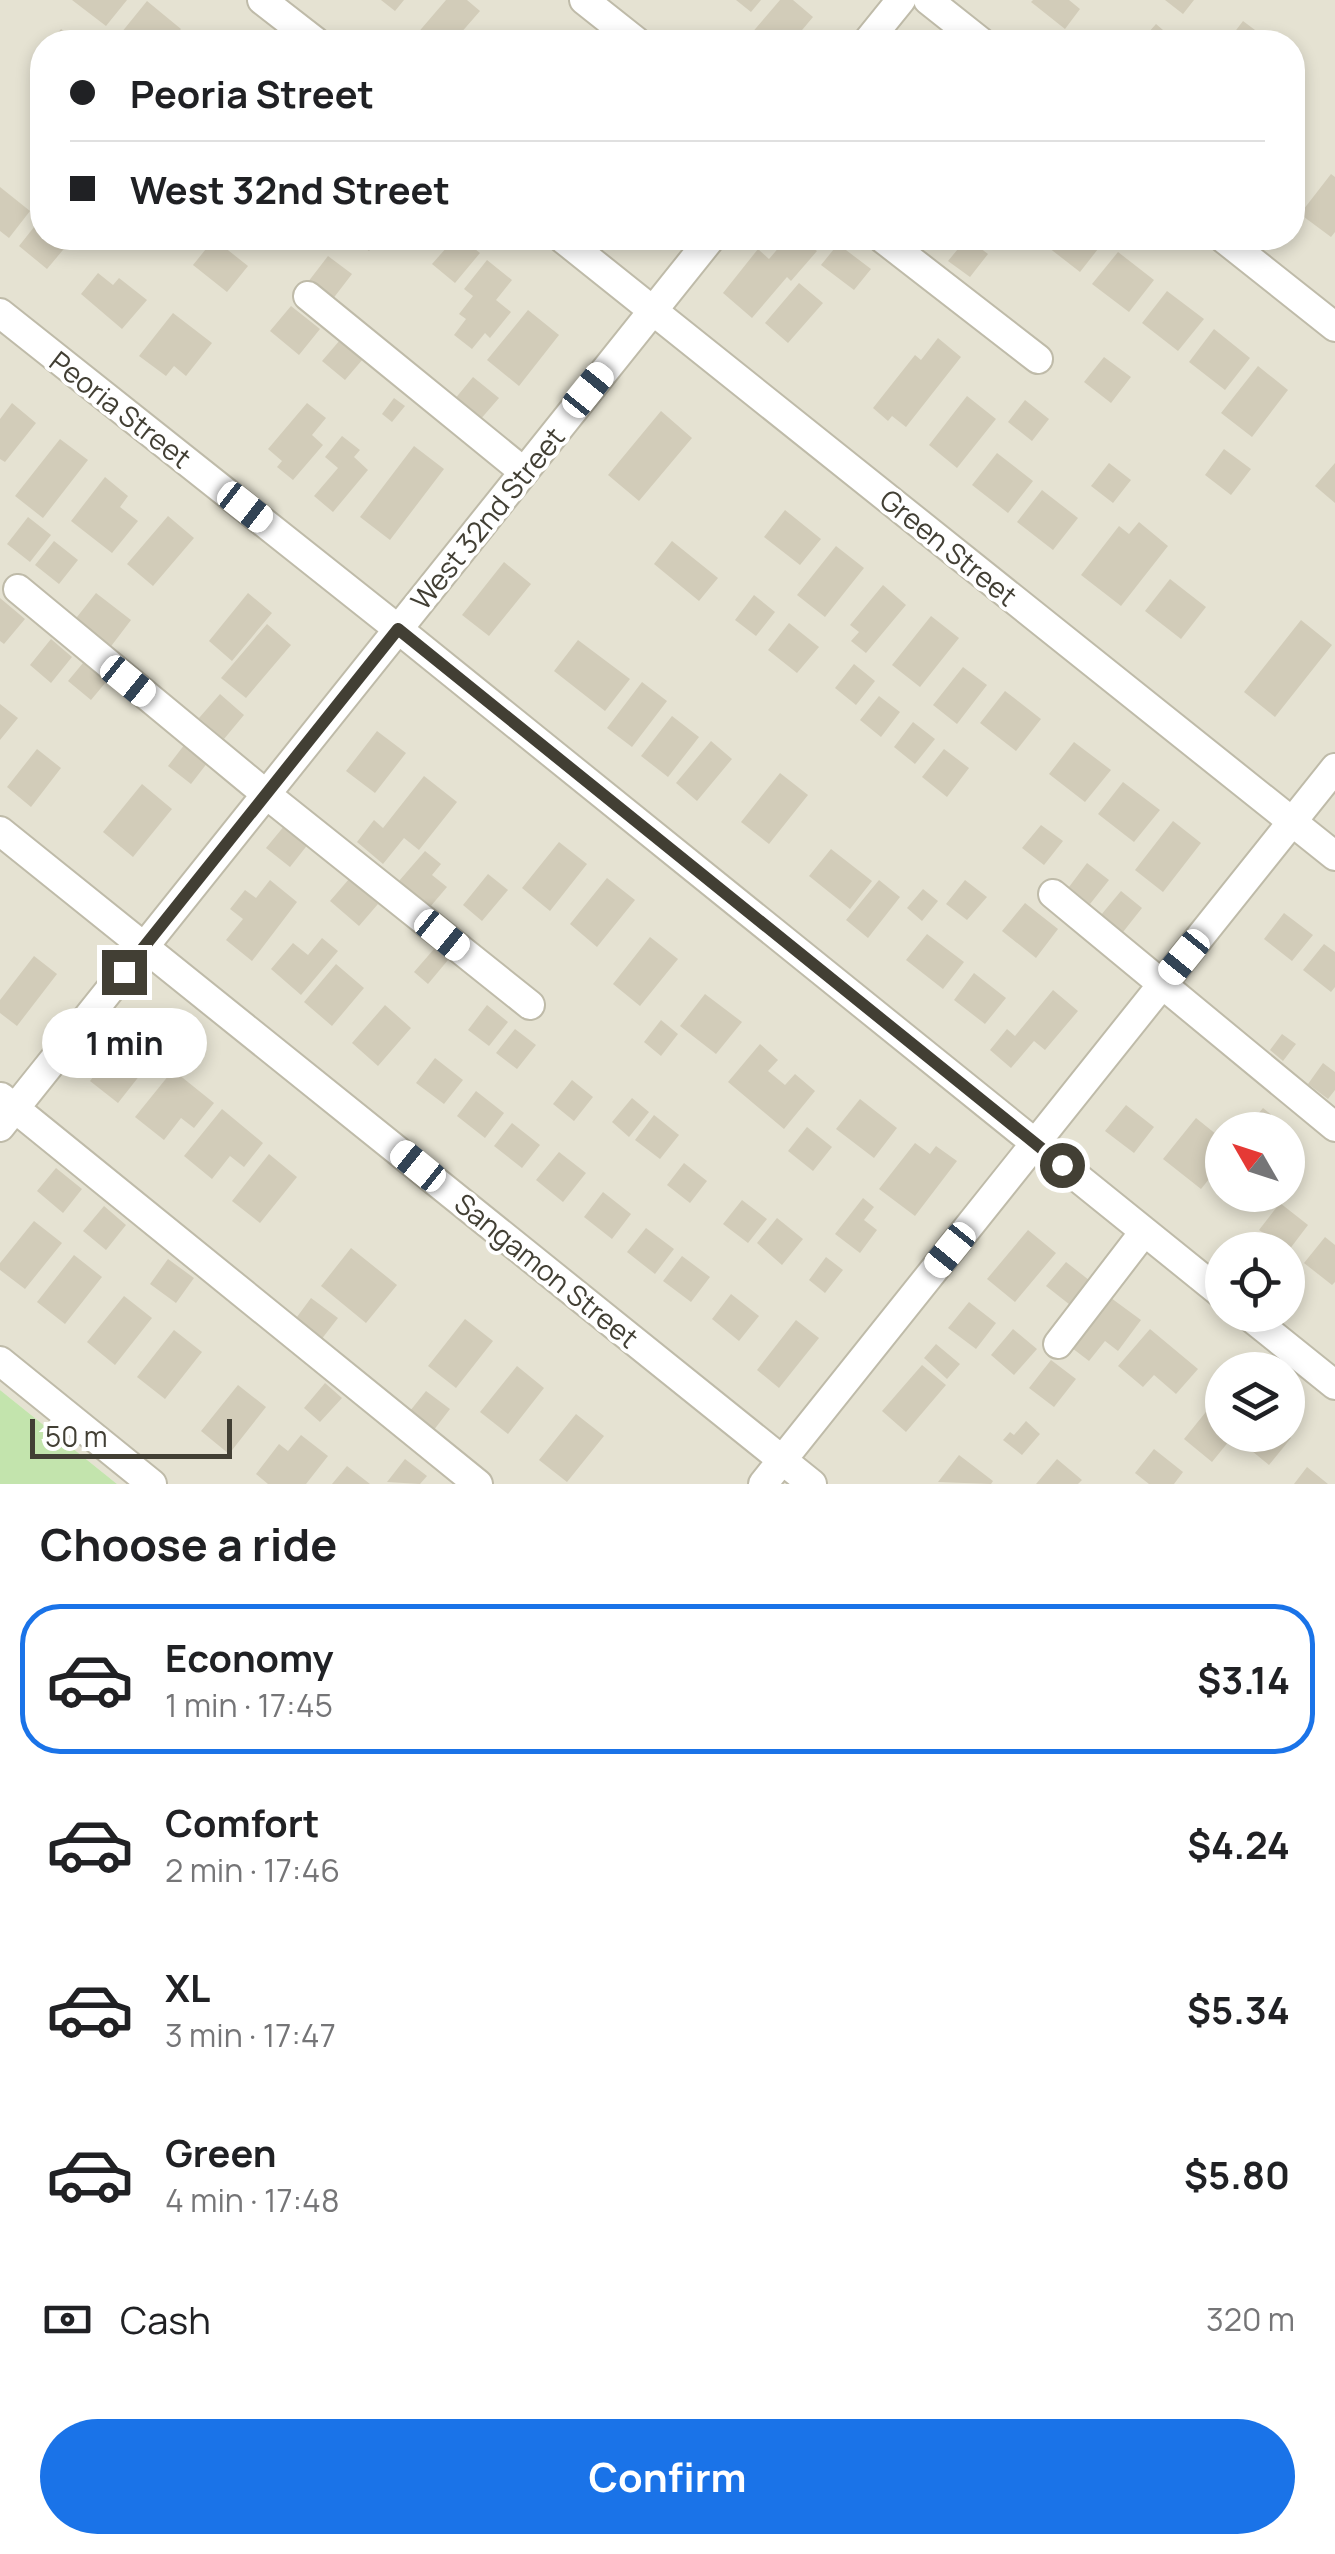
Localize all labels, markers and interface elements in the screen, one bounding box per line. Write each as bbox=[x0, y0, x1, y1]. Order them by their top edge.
text: Peoria Street bbox=[130, 67, 374, 119]
text: West 32nd Street bbox=[130, 163, 450, 215]
street label: Peoria Street bbox=[42, 342, 200, 476]
car bbox=[557, 357, 619, 423]
street label: West 32nd Street bbox=[401, 419, 573, 617]
car bbox=[212, 477, 278, 537]
street label: Green Street bbox=[872, 480, 1026, 614]
car bbox=[95, 650, 161, 712]
car bbox=[409, 904, 475, 966]
car bbox=[1153, 924, 1215, 990]
route end bbox=[102, 950, 147, 995]
callout: 1 min bbox=[42, 1007, 206, 1077]
text: 1 min bbox=[85, 1021, 164, 1065]
north arrow bbox=[1205, 1112, 1305, 1212]
map controls bbox=[1205, 1112, 1305, 1452]
car bbox=[385, 1135, 451, 1197]
route start bbox=[1040, 1143, 1085, 1188]
street label: Sangamon Street bbox=[447, 1184, 647, 1356]
car bbox=[919, 1217, 981, 1283]
button: locate bbox=[1205, 1232, 1305, 1332]
button: layers bbox=[1205, 1352, 1305, 1452]
scale bar bbox=[30, 1414, 232, 1458]
text: 50 m bbox=[45, 1417, 108, 1455]
text: Choose a ride bbox=[40, 1513, 337, 1575]
text: Economy bbox=[165, 1631, 334, 1683]
icon: car bbox=[45, 1634, 135, 1724]
text: $3.14 bbox=[1197, 1653, 1290, 1705]
text: 1 min · 17:45 bbox=[165, 1683, 333, 1727]
text: Comfort bbox=[165, 1796, 319, 1848]
icon: car bbox=[45, 1799, 135, 1889]
text: $4.24 bbox=[1187, 1818, 1290, 1870]
text: 2 min · 17:46 bbox=[165, 1848, 340, 1892]
text: XL bbox=[165, 1961, 210, 2013]
icon: car bbox=[45, 1964, 135, 2054]
text: $5.34 bbox=[1187, 1983, 1290, 2035]
text: 3 min · 17:47 bbox=[165, 2013, 336, 2057]
text: Green bbox=[165, 2126, 277, 2178]
icon: car bbox=[45, 2129, 135, 2219]
text: $5.80 bbox=[1184, 2148, 1290, 2200]
text: 4 min · 17:48 bbox=[165, 2178, 339, 2222]
icon: cash bbox=[40, 2292, 95, 2347]
text: Cash bbox=[120, 2293, 211, 2345]
text: 320 m bbox=[1206, 2297, 1295, 2341]
button: Confirm bbox=[40, 2419, 1295, 2534]

